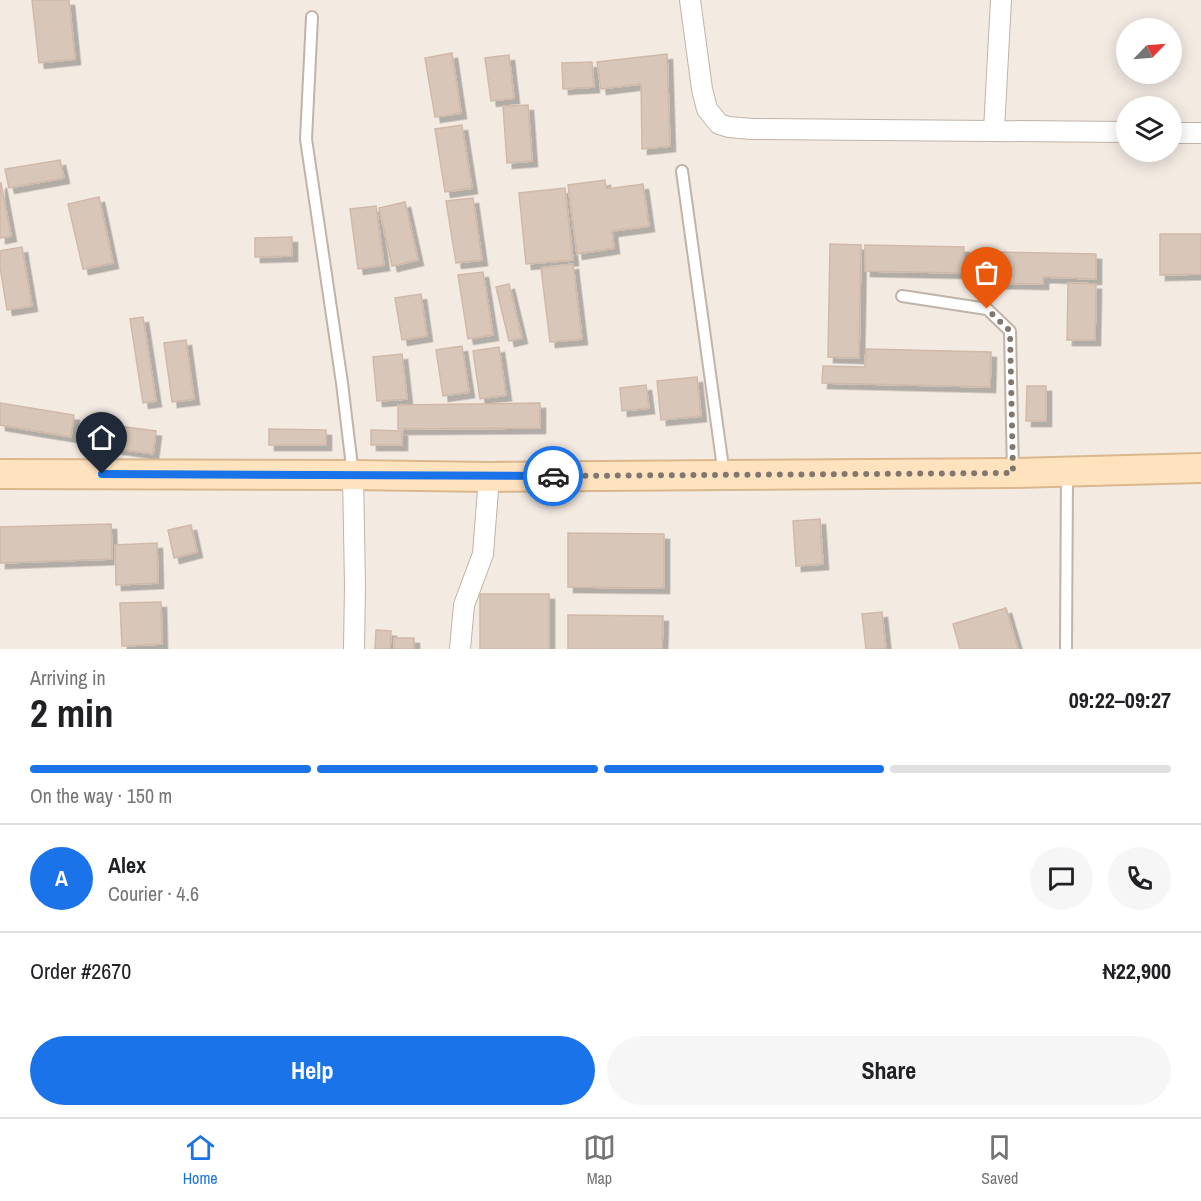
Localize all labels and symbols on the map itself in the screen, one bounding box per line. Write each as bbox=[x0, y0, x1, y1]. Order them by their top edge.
north arrow bbox=[1116, 18, 1182, 84]
pin bbox=[961, 247, 1012, 309]
pin bbox=[76, 412, 127, 474]
courier bbox=[523, 446, 583, 506]

